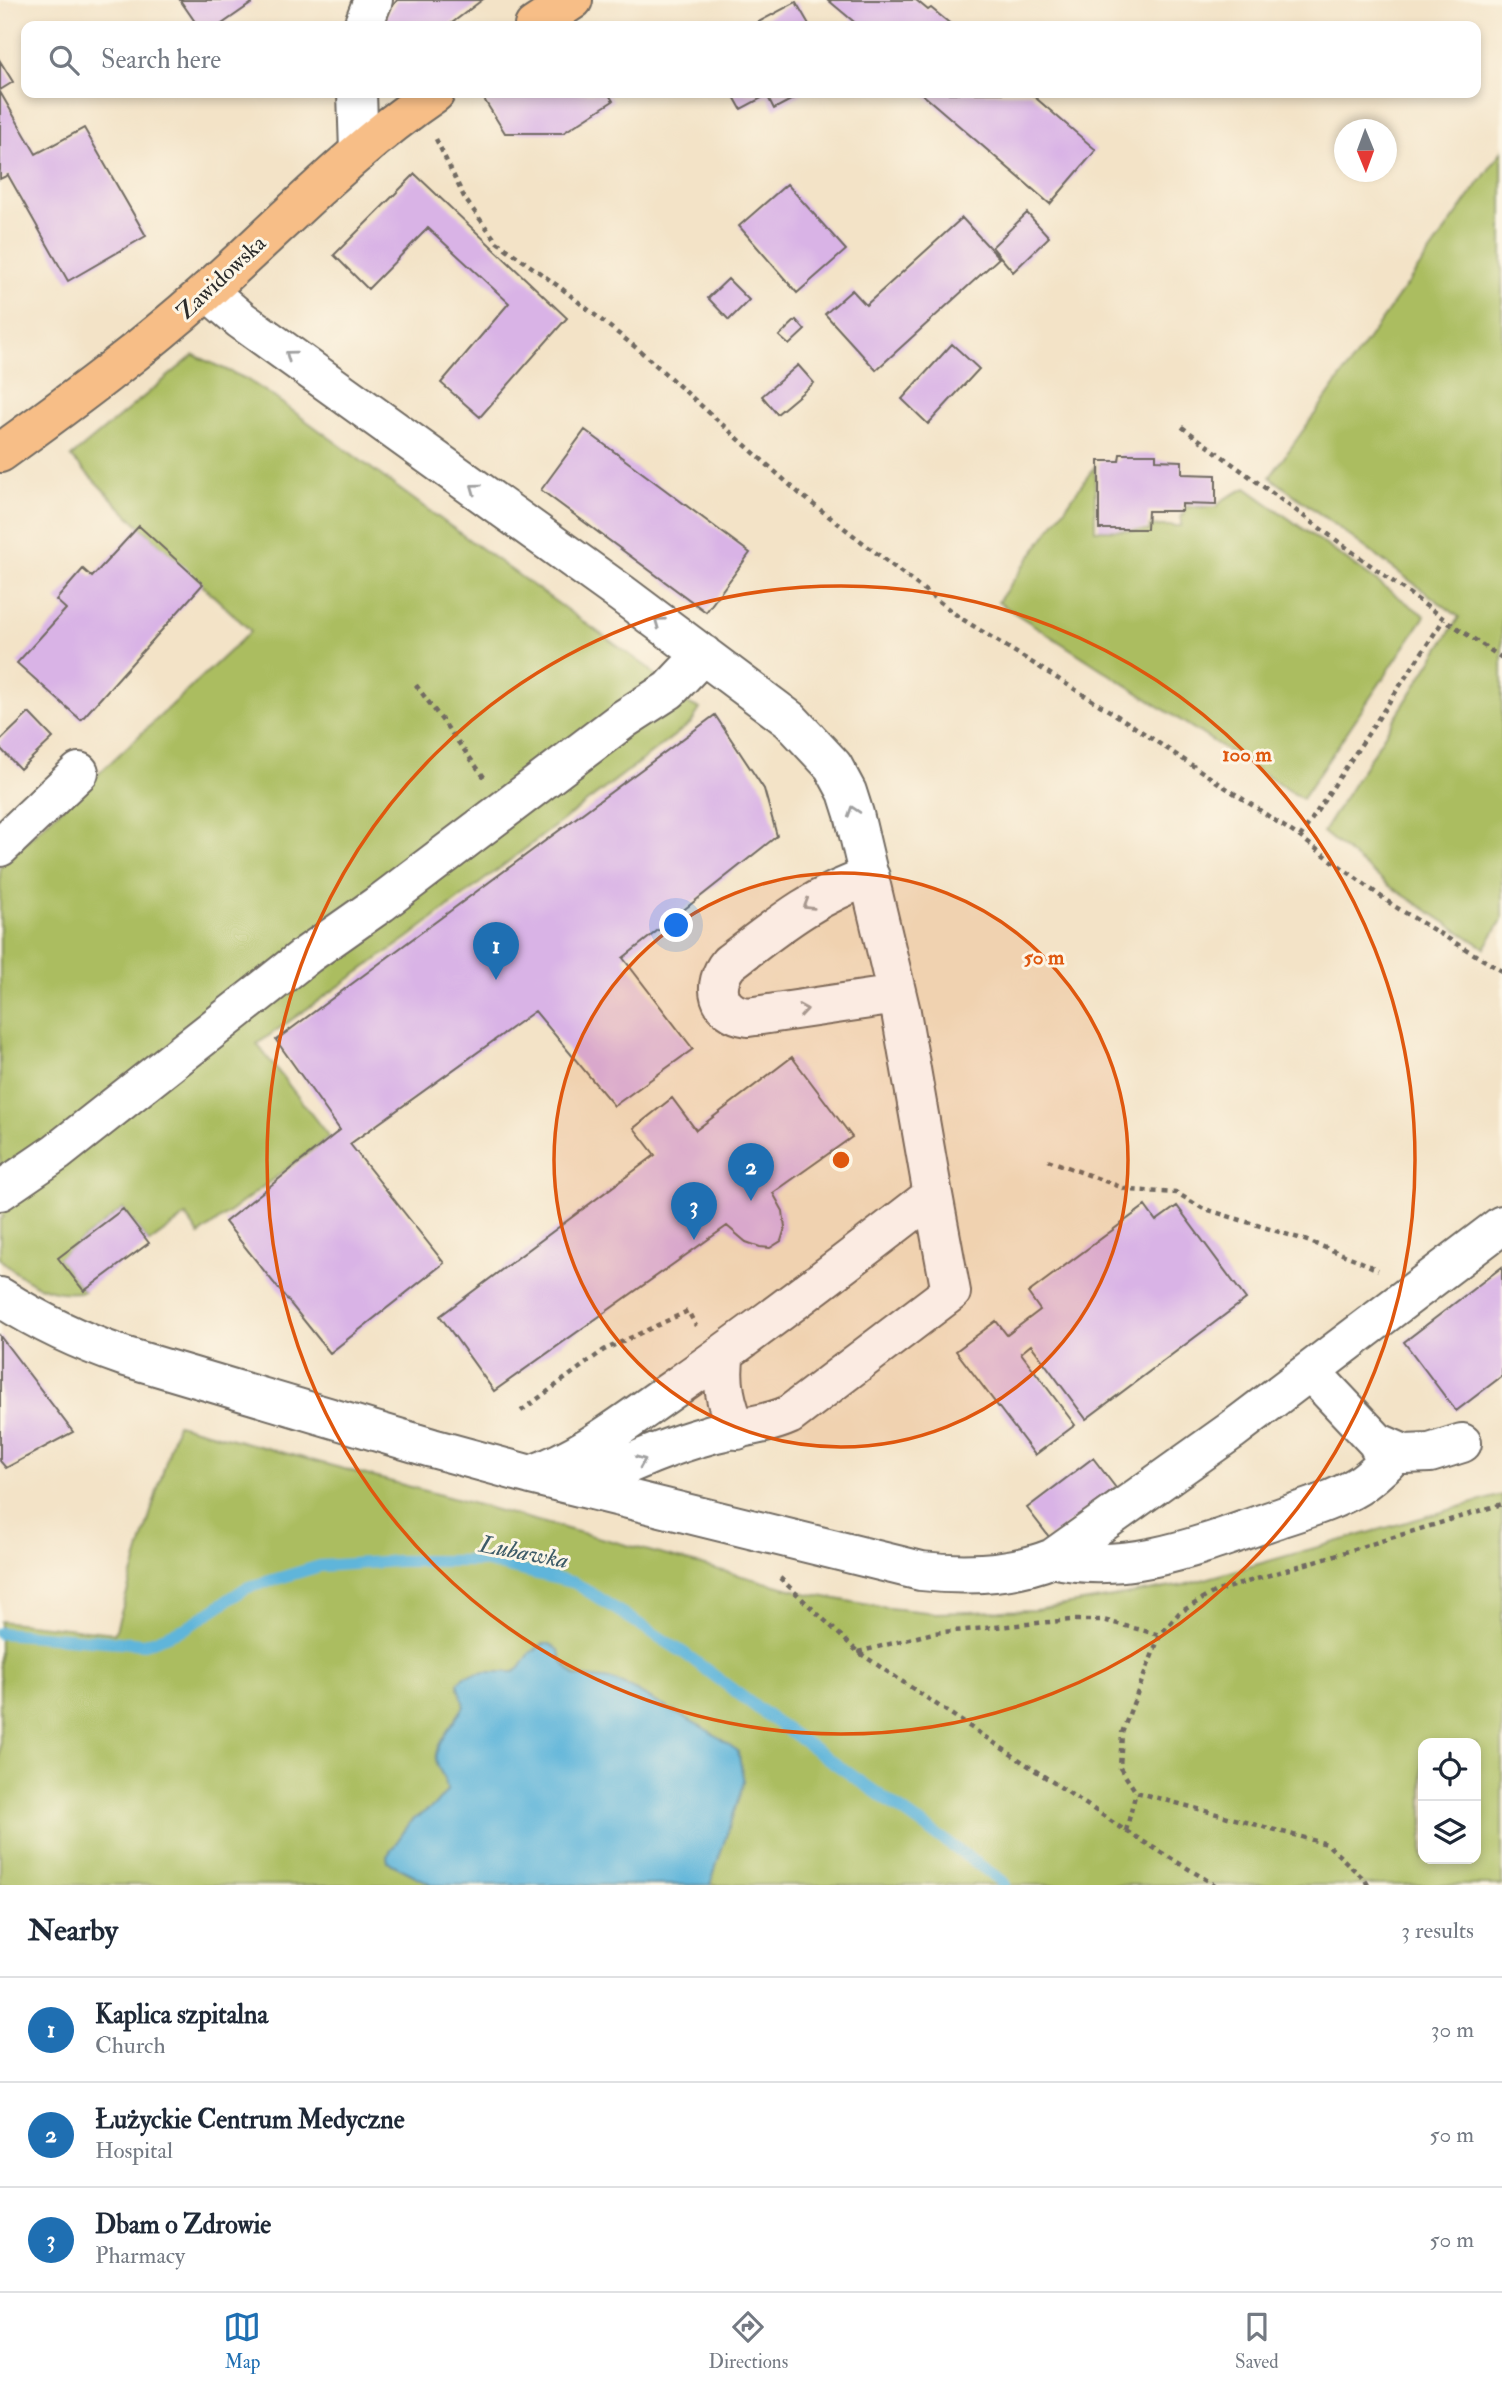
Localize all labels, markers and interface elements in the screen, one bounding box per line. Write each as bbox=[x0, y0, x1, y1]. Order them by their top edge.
search box bbox=[21, 21, 1481, 98]
icon: search bbox=[45, 41, 83, 79]
text: Search here bbox=[101, 44, 221, 76]
north arrow bbox=[1334, 119, 1397, 182]
street label: Zawidowska bbox=[171, 228, 272, 326]
one-way arrow bbox=[285, 351, 298, 364]
one-way arrow bbox=[470, 484, 482, 497]
one-way arrow bbox=[654, 618, 667, 630]
text: 100 m bbox=[1222, 741, 1273, 768]
one-way arrow bbox=[847, 805, 861, 818]
one-way arrow bbox=[802, 897, 815, 910]
your location bbox=[659, 908, 693, 942]
pin: 1 bbox=[473, 922, 519, 980]
text: 50 m bbox=[1024, 944, 1065, 971]
one-way arrow bbox=[797, 1003, 809, 1018]
pin: 2 bbox=[728, 1143, 774, 1201]
centre of rings bbox=[829, 1148, 853, 1172]
pin: 3 bbox=[671, 1182, 717, 1240]
one-way arrow bbox=[634, 1455, 646, 1469]
water label: Lubawka bbox=[476, 1528, 571, 1576]
map controls bbox=[1418, 1738, 1481, 1864]
button: locate bbox=[1418, 1738, 1481, 1801]
button: layers bbox=[1418, 1801, 1481, 1864]
text: Nearby bbox=[28, 1912, 118, 1949]
text: 3 results bbox=[1401, 1916, 1474, 1945]
text: Kaplica szpitalna bbox=[95, 1999, 268, 2031]
text: 1 bbox=[47, 2015, 55, 2044]
text: 30 m bbox=[1431, 2015, 1474, 2044]
text: Church bbox=[95, 2031, 165, 2060]
text: Łużyckie Centrum Medyczne bbox=[95, 2104, 405, 2136]
text: 2 bbox=[45, 2120, 57, 2149]
text: 50 m bbox=[1430, 2120, 1474, 2149]
text: Hospital bbox=[95, 2136, 173, 2165]
text: Dbam o Zdrowie bbox=[95, 2209, 271, 2241]
text: 3 bbox=[47, 2225, 55, 2254]
text: 50 m bbox=[1430, 2225, 1474, 2254]
text: Pharmacy bbox=[95, 2241, 185, 2270]
tab: Map bbox=[223, 2308, 261, 2374]
tab: Directions bbox=[708, 2308, 788, 2374]
tab: Saved bbox=[1235, 2308, 1279, 2374]

